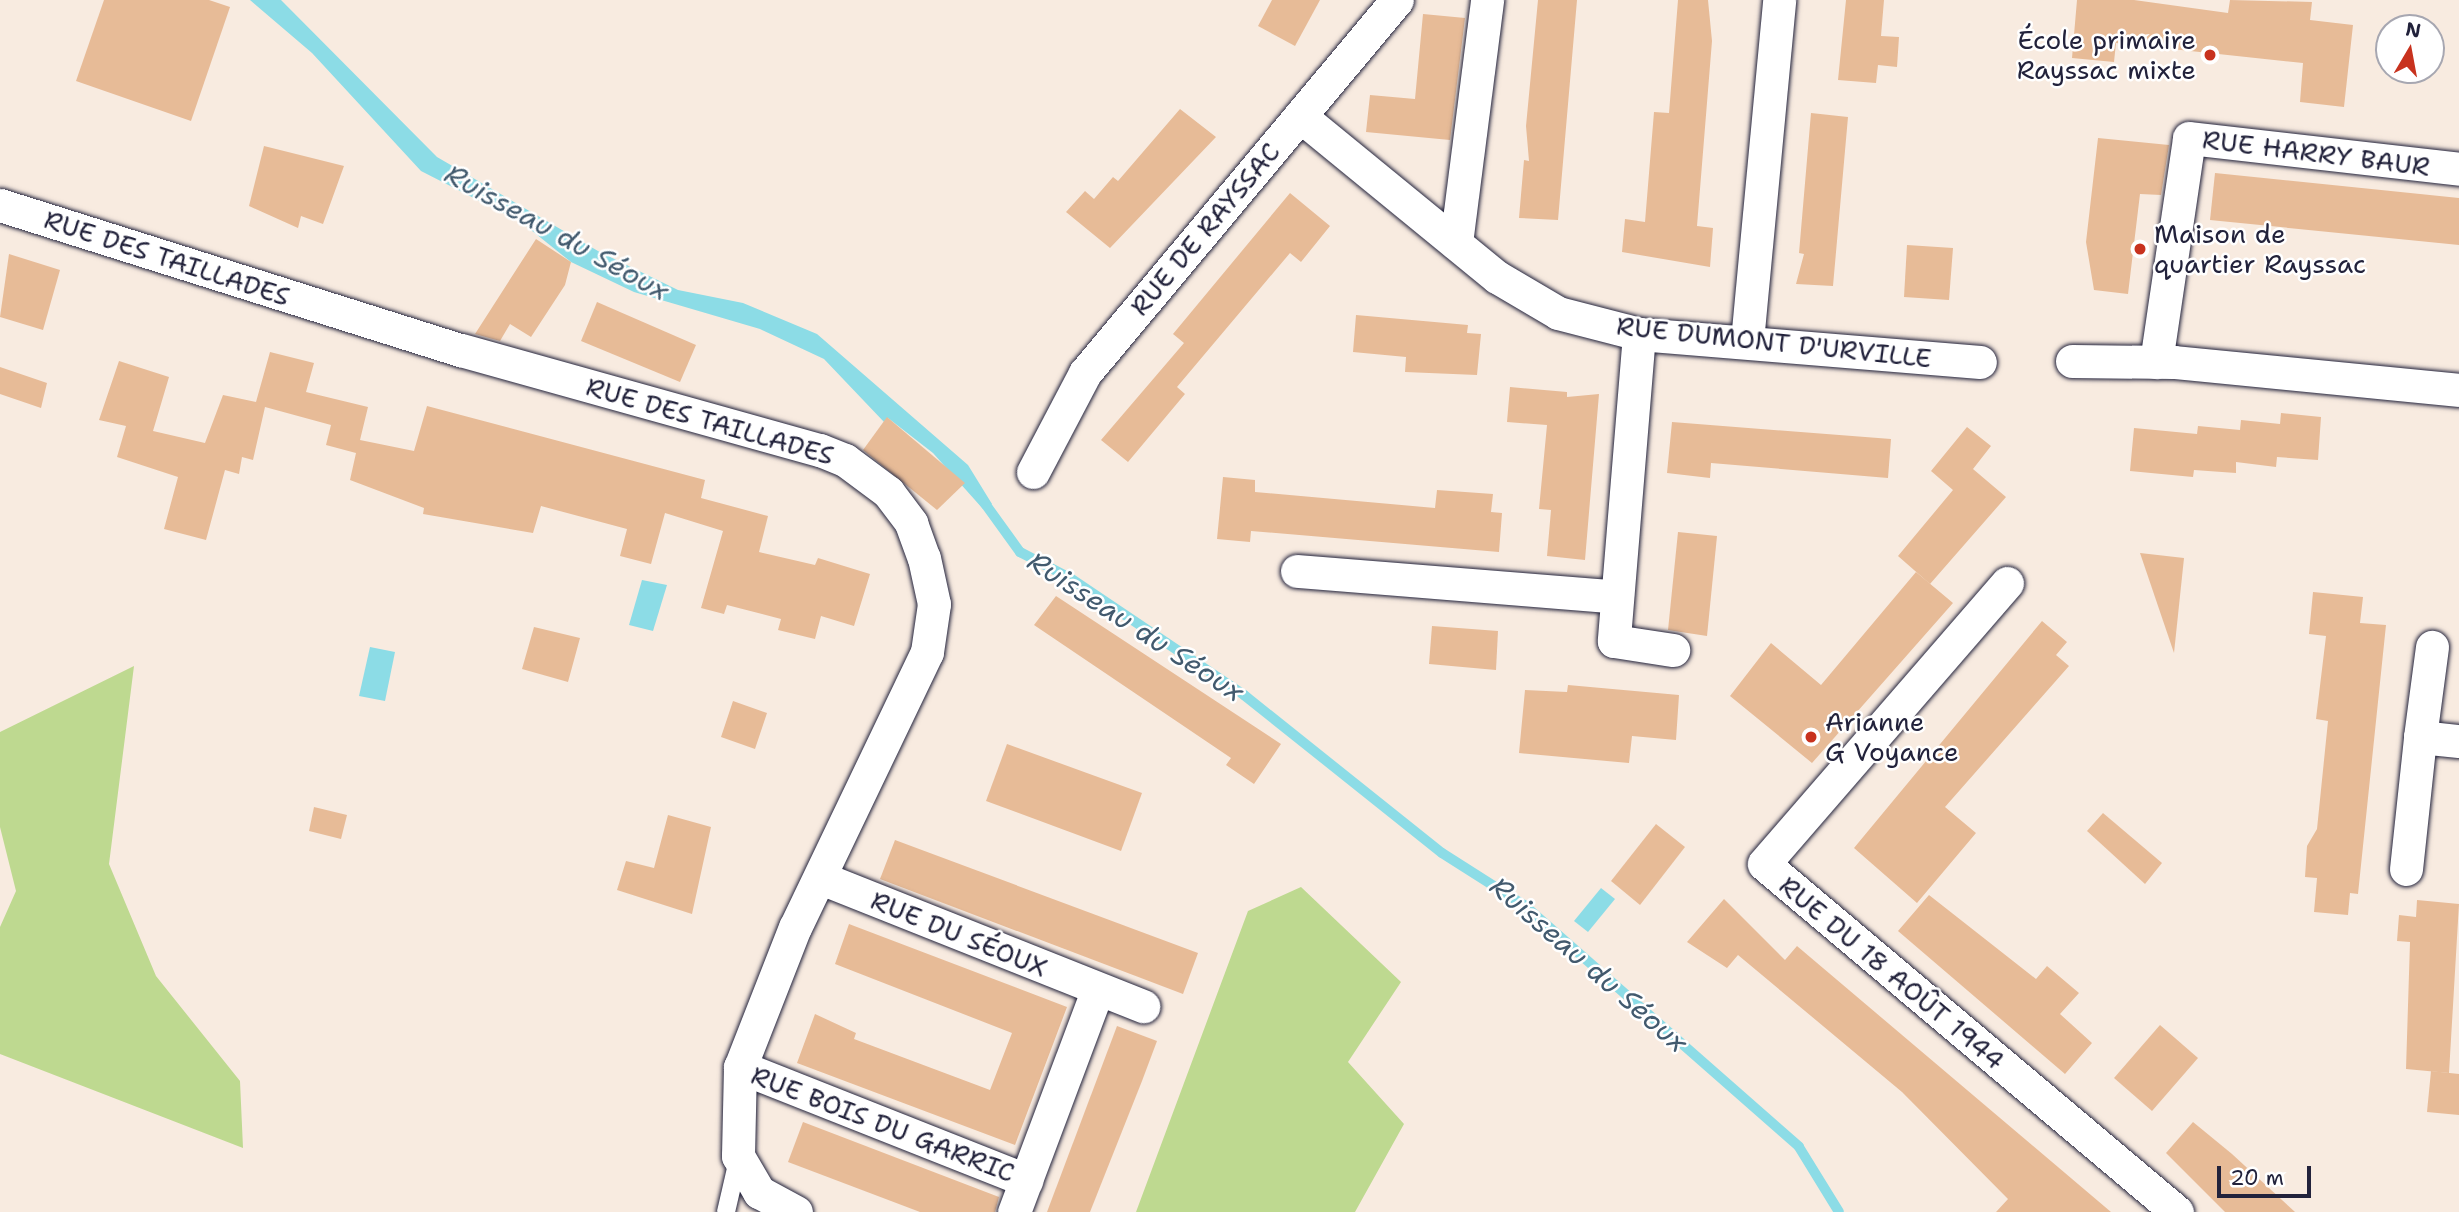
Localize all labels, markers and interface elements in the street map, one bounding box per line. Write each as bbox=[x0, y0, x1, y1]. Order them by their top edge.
north arrow bbox=[2375, 14, 2445, 84]
text: N bbox=[2404, 16, 2423, 43]
place label: École primaire Rayssac mixte bbox=[2017, 24, 2196, 86]
marker: École primaire Rayssac mixte bbox=[2202, 47, 2218, 63]
street label: RUE HARRY BAUR bbox=[2201, 124, 2431, 182]
street label: RUE DE RAYSSAC bbox=[1124, 136, 1286, 322]
water label: Ruisseau du Séoux bbox=[439, 157, 675, 307]
street label: RUE DES TAILLADES bbox=[40, 204, 294, 312]
place label: Maison de quartier Rayssac bbox=[2154, 218, 2366, 280]
marker: Maison de quartier Rayssac bbox=[2132, 241, 2148, 257]
street label: RUE DUMONT D'URVILLE bbox=[1615, 310, 1933, 374]
street label: RUE DES TAILLADES bbox=[583, 371, 837, 471]
water label: Ruisseau du Séoux bbox=[1022, 544, 1250, 708]
place label: Arianne G Voyance bbox=[1825, 706, 1959, 768]
marker: Arianne G Voyance bbox=[1803, 729, 1819, 745]
water label: Ruisseau du Séoux bbox=[1483, 869, 1695, 1059]
street label: RUE DU 18 AOÛT 1944 bbox=[1773, 870, 2011, 1076]
street label: RUE DU SÉOUX bbox=[866, 884, 1052, 984]
street label: RUE BOIS DU GARRIC bbox=[747, 1059, 1019, 1189]
scale bar bbox=[2221, 1152, 2316, 1196]
text: 20 m bbox=[2230, 1164, 2284, 1192]

